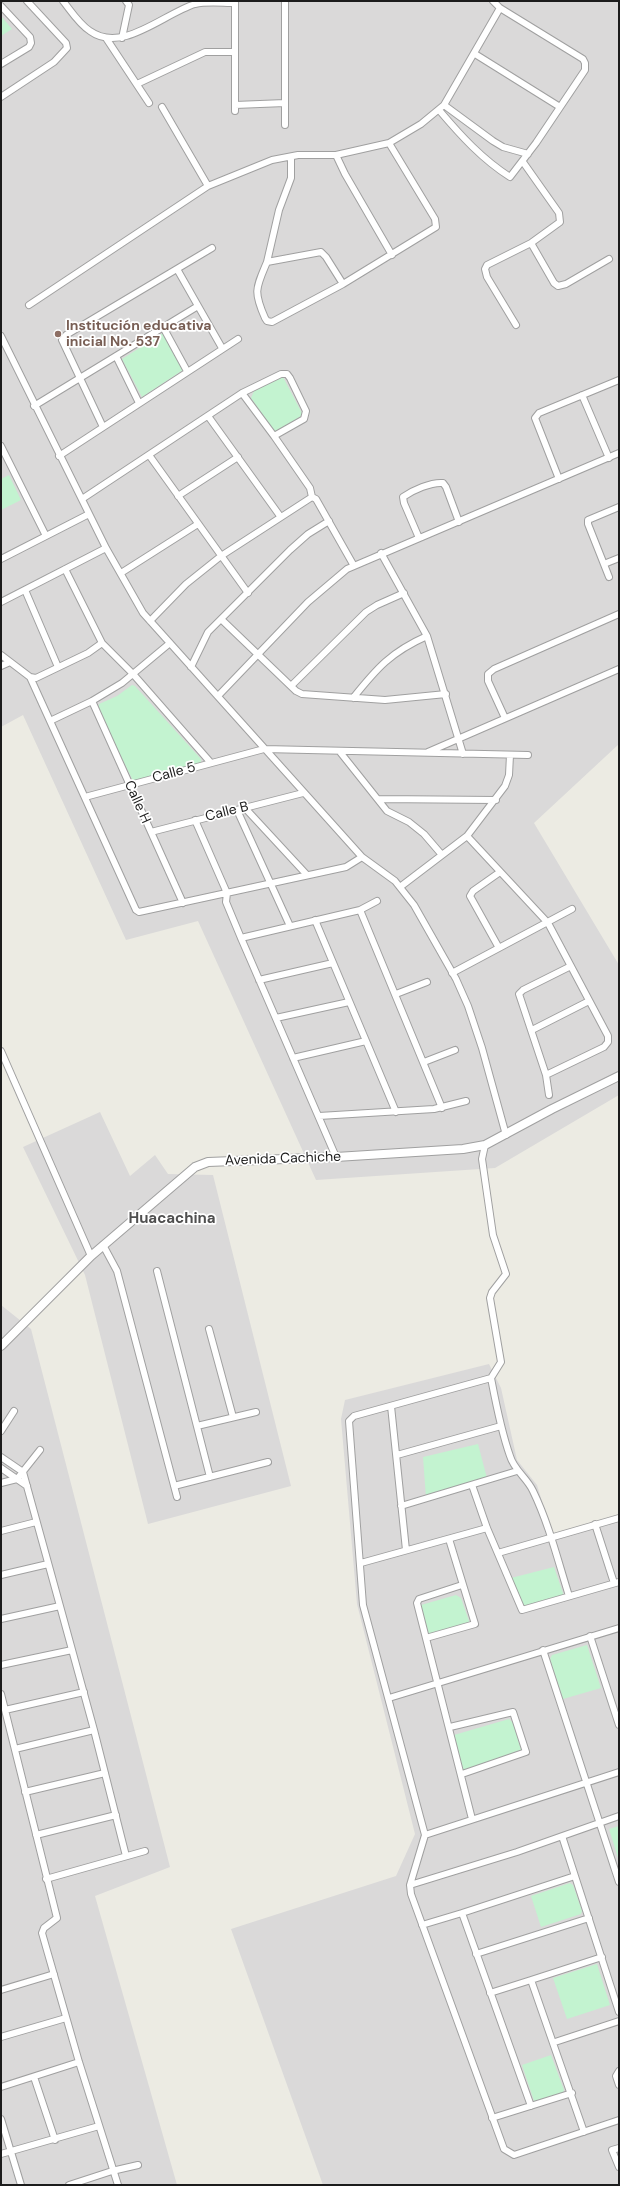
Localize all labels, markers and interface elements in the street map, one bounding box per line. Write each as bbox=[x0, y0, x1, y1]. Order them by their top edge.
place label: Institución educativa inicial No. 537 bbox=[66, 318, 212, 350]
marker: Institución educativa inicial No. 537 bbox=[53, 329, 63, 339]
street label: Calle 5 bbox=[151, 759, 197, 787]
street label: Calle H bbox=[120, 778, 154, 826]
street label: Calle B bbox=[204, 799, 250, 825]
street label: Avenida Cachiche bbox=[225, 1149, 341, 1169]
district label: Huacachina bbox=[128, 1210, 216, 1228]

